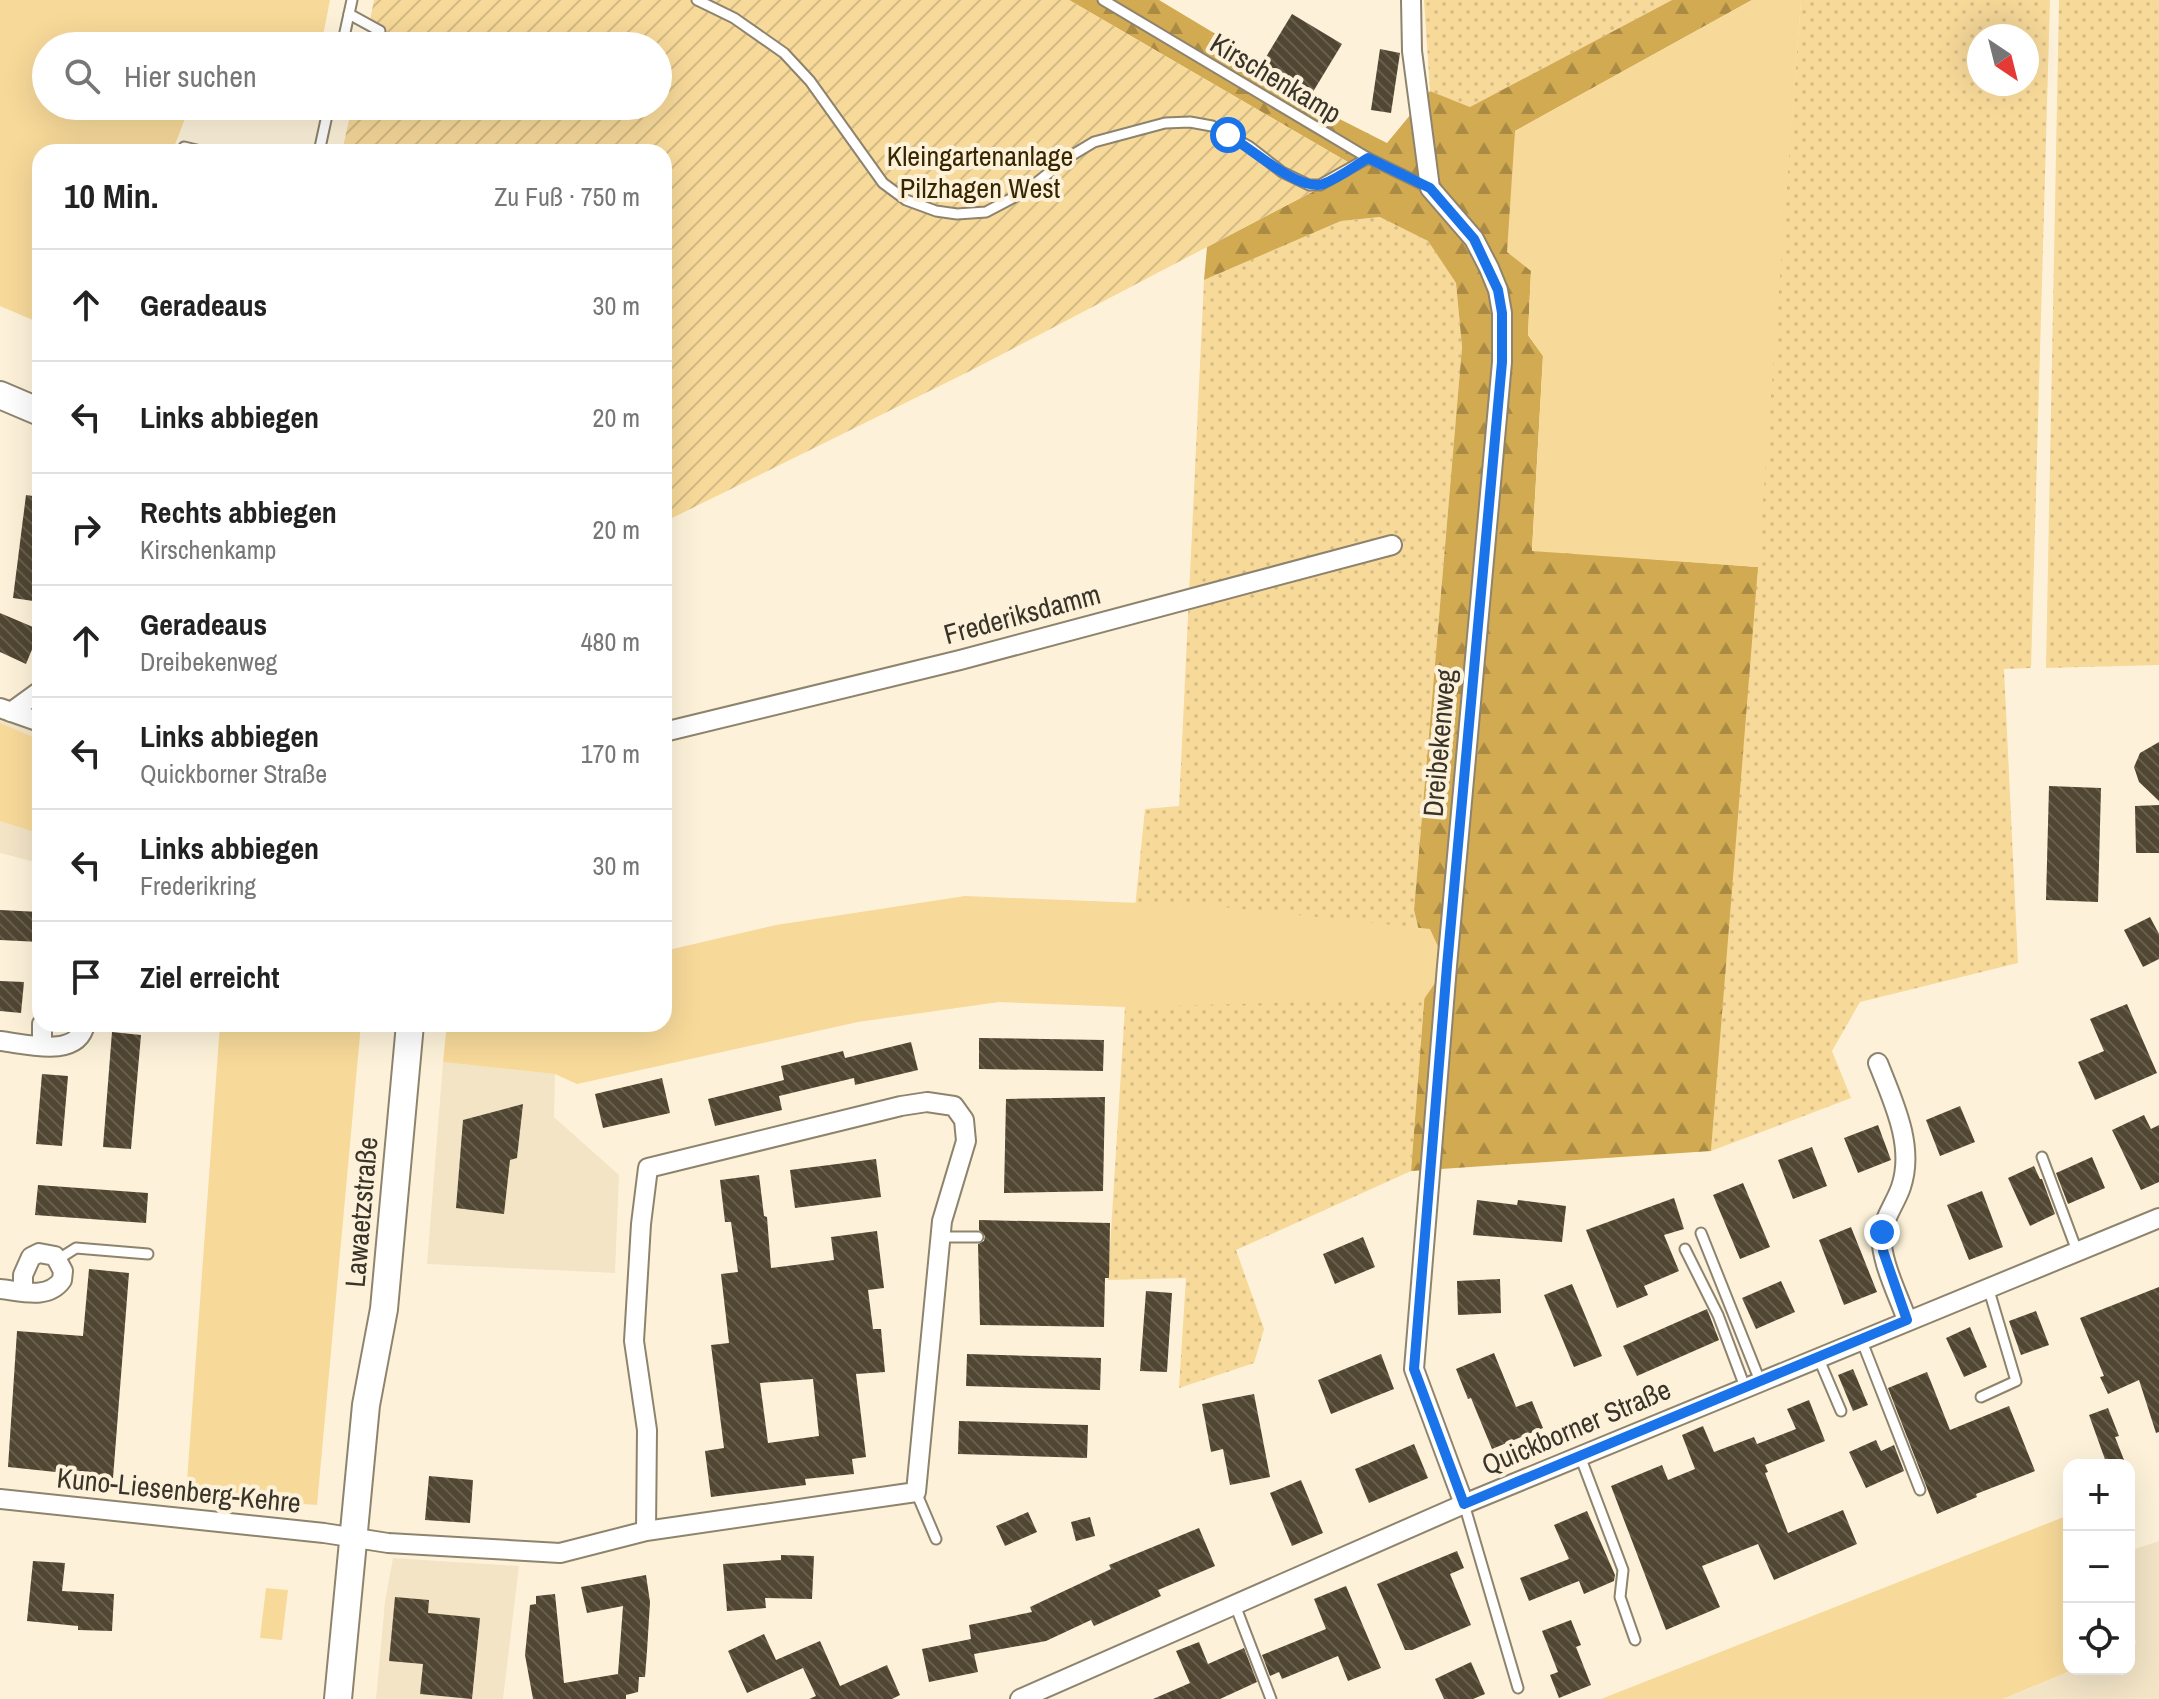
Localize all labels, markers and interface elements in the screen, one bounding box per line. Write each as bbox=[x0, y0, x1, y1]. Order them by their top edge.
street label: Kirschenkamp bbox=[1203, 24, 1349, 132]
north arrow bbox=[1967, 24, 2039, 96]
search box bbox=[32, 32, 672, 120]
icon: search bbox=[60, 54, 104, 98]
text: Hier suchen bbox=[124, 56, 257, 96]
route start bbox=[1210, 117, 1246, 153]
park label: Kleingartenanlage Pilzhagen West bbox=[887, 137, 1073, 207]
text: 10 Min. bbox=[64, 173, 159, 219]
text: Zu Fuß · 750 m bbox=[494, 179, 640, 214]
icon: ahead bbox=[64, 283, 108, 327]
text: Geradeaus bbox=[140, 285, 267, 325]
text: 30 m bbox=[593, 288, 640, 323]
icon: left bbox=[64, 395, 108, 439]
text: Links abbiegen bbox=[140, 397, 319, 437]
text: 20 m bbox=[593, 400, 640, 435]
text: Rechts abbiegen bbox=[140, 492, 337, 532]
icon: right bbox=[64, 507, 108, 551]
text: 20 m bbox=[593, 512, 640, 547]
text: Kirschenkamp bbox=[140, 532, 276, 567]
street label: Frederiksdamm bbox=[939, 575, 1105, 653]
text: Geradeaus bbox=[140, 604, 267, 644]
icon: ahead bbox=[64, 619, 108, 663]
text: 480 m bbox=[581, 624, 640, 659]
text: Dreibekenweg bbox=[140, 644, 277, 679]
street label: Dreibekenweg bbox=[1414, 667, 1464, 818]
text: Links abbiegen bbox=[140, 716, 319, 756]
icon: left bbox=[64, 731, 108, 775]
text: 170 m bbox=[581, 736, 640, 771]
text: Quickborner Straße bbox=[140, 756, 327, 791]
text: Links abbiegen bbox=[140, 828, 319, 868]
icon: left bbox=[64, 843, 108, 887]
text: 30 m bbox=[593, 848, 640, 883]
text: Frederikring bbox=[140, 868, 256, 903]
icon: arrive bbox=[64, 955, 108, 999]
text: Ziel erreicht bbox=[140, 957, 279, 997]
street label: Lawaetzstraße bbox=[336, 1135, 386, 1289]
route end bbox=[1864, 1214, 1900, 1250]
street label: Quickborner Straße bbox=[1476, 1370, 1676, 1484]
street label: Kuno-Liesenberg-Kehre bbox=[55, 1458, 303, 1522]
map controls bbox=[2063, 1459, 2135, 1675]
button: + bbox=[2063, 1459, 2135, 1531]
button: − bbox=[2063, 1531, 2135, 1603]
button: locate bbox=[2063, 1603, 2135, 1675]

